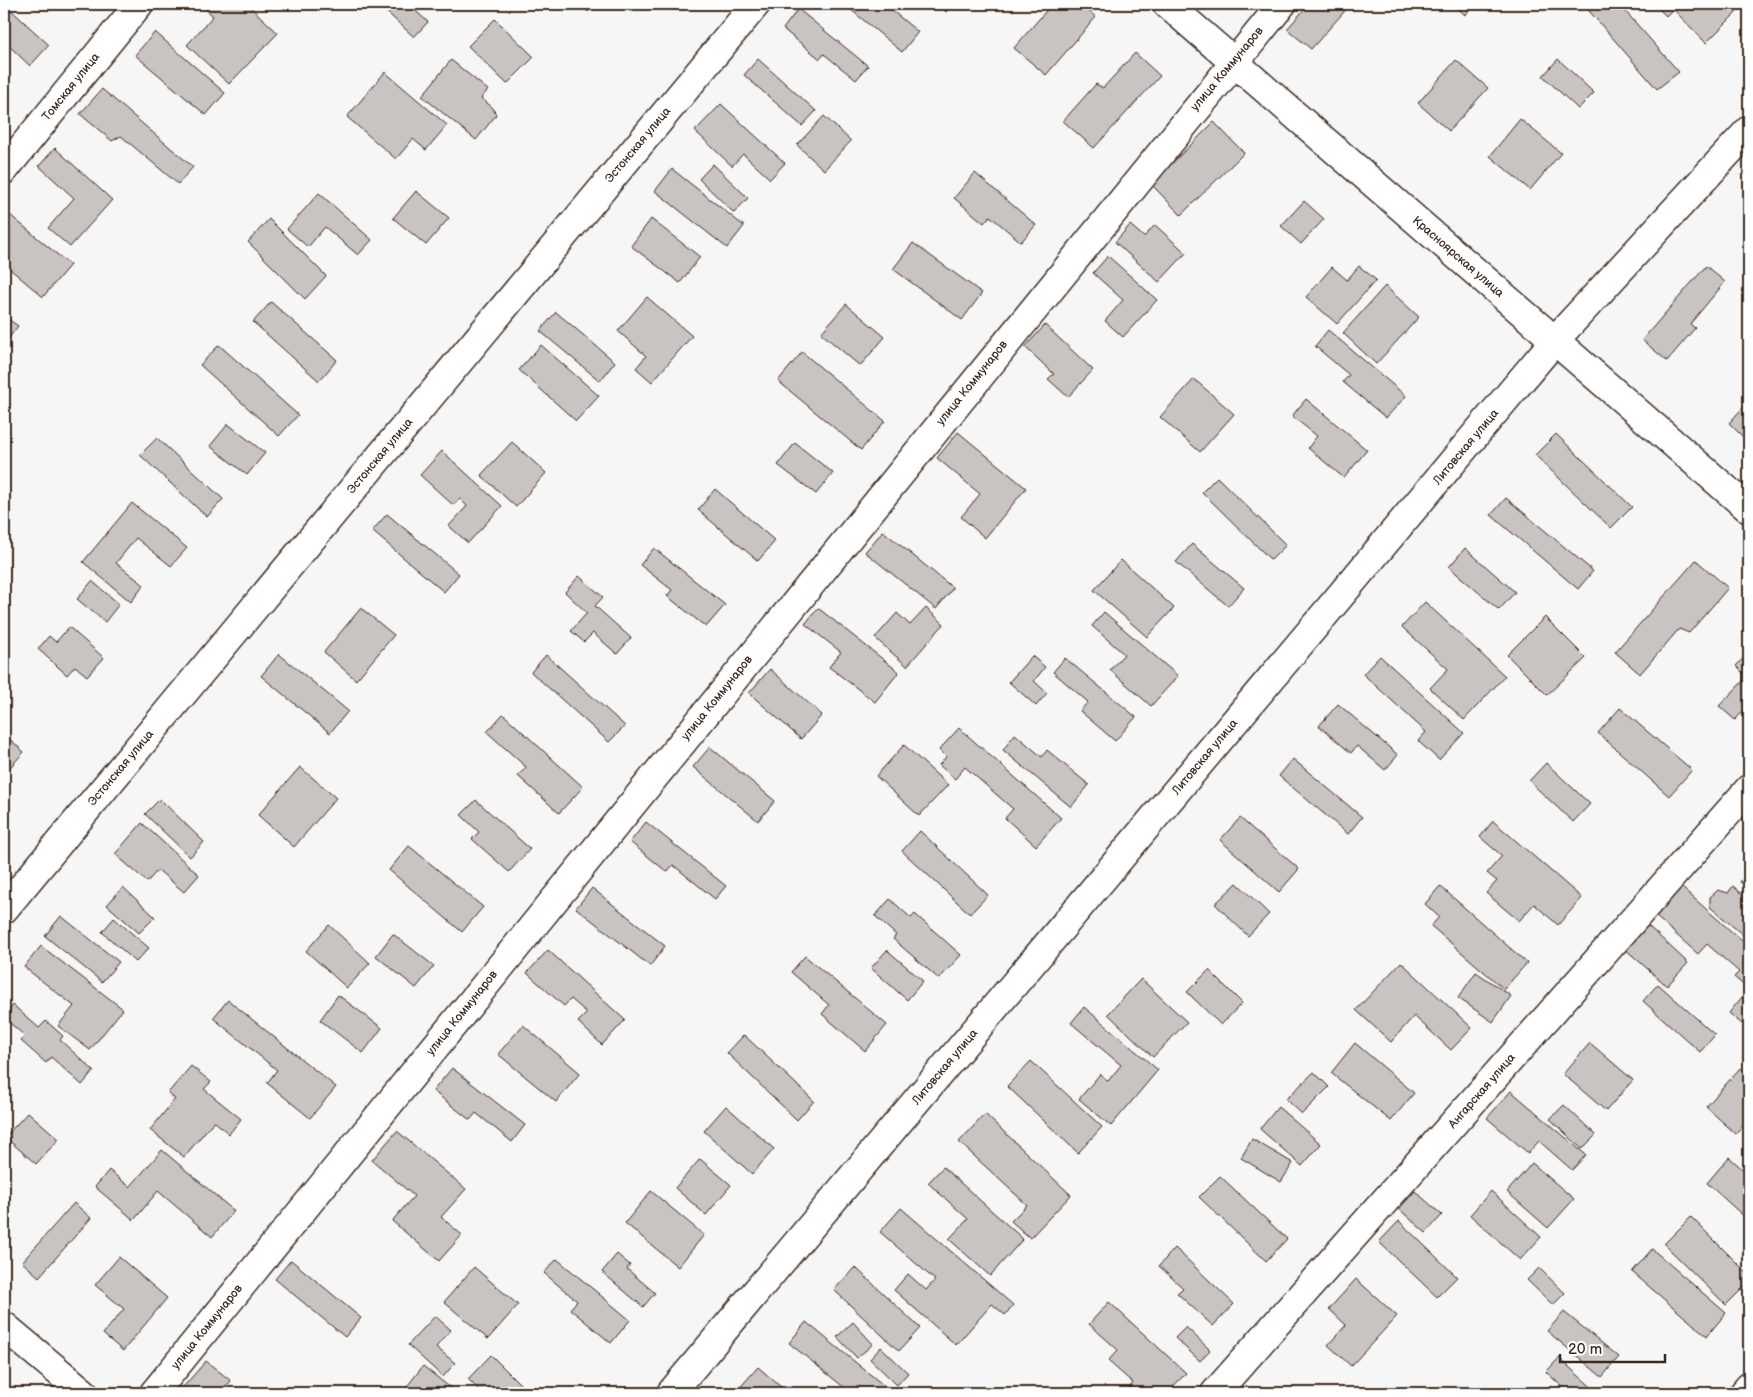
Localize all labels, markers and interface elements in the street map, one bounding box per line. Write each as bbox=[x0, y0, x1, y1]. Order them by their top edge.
street label: улица Коммунаров bbox=[1188, 23, 1267, 114]
street label: Томская улица bbox=[39, 50, 103, 124]
street label: Эстонская улица bbox=[602, 104, 674, 186]
street label: Красноярская улица bbox=[1409, 213, 1507, 301]
street label: улица Коммунаров bbox=[933, 337, 1011, 429]
street label: Литовская улица bbox=[1429, 406, 1502, 489]
street label: Эстонская улица bbox=[344, 415, 416, 497]
street label: улица Коммунаров bbox=[678, 652, 756, 744]
street label: Литовская улица bbox=[1168, 716, 1241, 799]
street label: Эстонская улица bbox=[85, 727, 157, 809]
street label: улица Коммунаров bbox=[423, 967, 501, 1059]
street label: Литовская улица bbox=[908, 1026, 981, 1109]
street label: Ангарская улица bbox=[1445, 1050, 1519, 1132]
street label: улица Коммунаров bbox=[168, 1281, 246, 1373]
scale bar bbox=[1560, 1332, 1666, 1364]
text: 20 m bbox=[1568, 1340, 1602, 1359]

